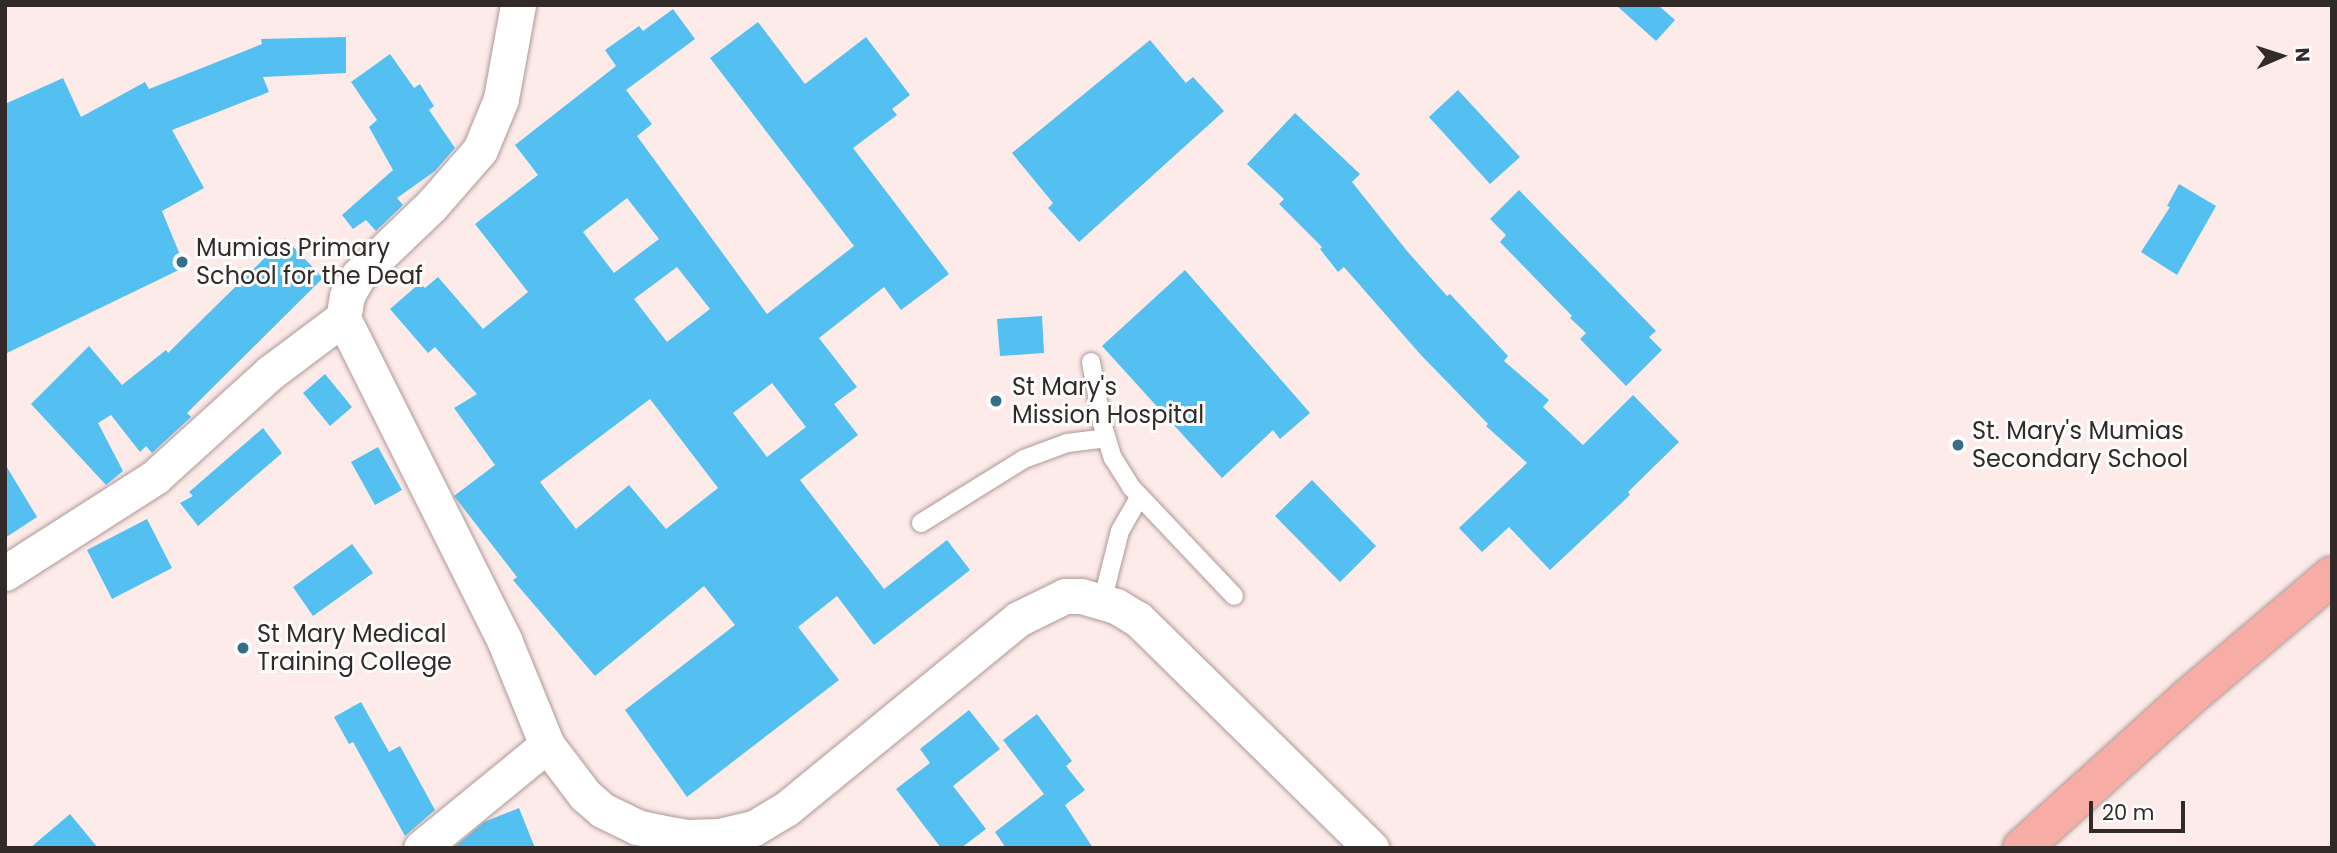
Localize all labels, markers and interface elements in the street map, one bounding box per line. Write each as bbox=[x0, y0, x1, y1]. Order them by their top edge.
north arrow bbox=[2246, 21, 2316, 91]
text: N bbox=[2289, 47, 2316, 63]
place label: Mumias Primary School for the Deaf bbox=[196, 234, 423, 290]
marker: Mumias Primary School for the Deaf bbox=[174, 254, 190, 270]
place label: St Mary's Mission Hospital bbox=[1012, 373, 1204, 429]
marker: St Mary's Mission Hospital bbox=[986, 391, 1006, 411]
place label: St. Mary's Mumias Secondary School bbox=[1972, 417, 2188, 473]
marker: St. Mary's Mumias Secondary School bbox=[1950, 437, 1966, 453]
place label: St Mary Medical Training College bbox=[257, 620, 452, 676]
marker: St Mary Medical Training College bbox=[235, 640, 251, 656]
scale bar bbox=[2092, 786, 2188, 830]
text: 20 m bbox=[2102, 798, 2155, 827]

